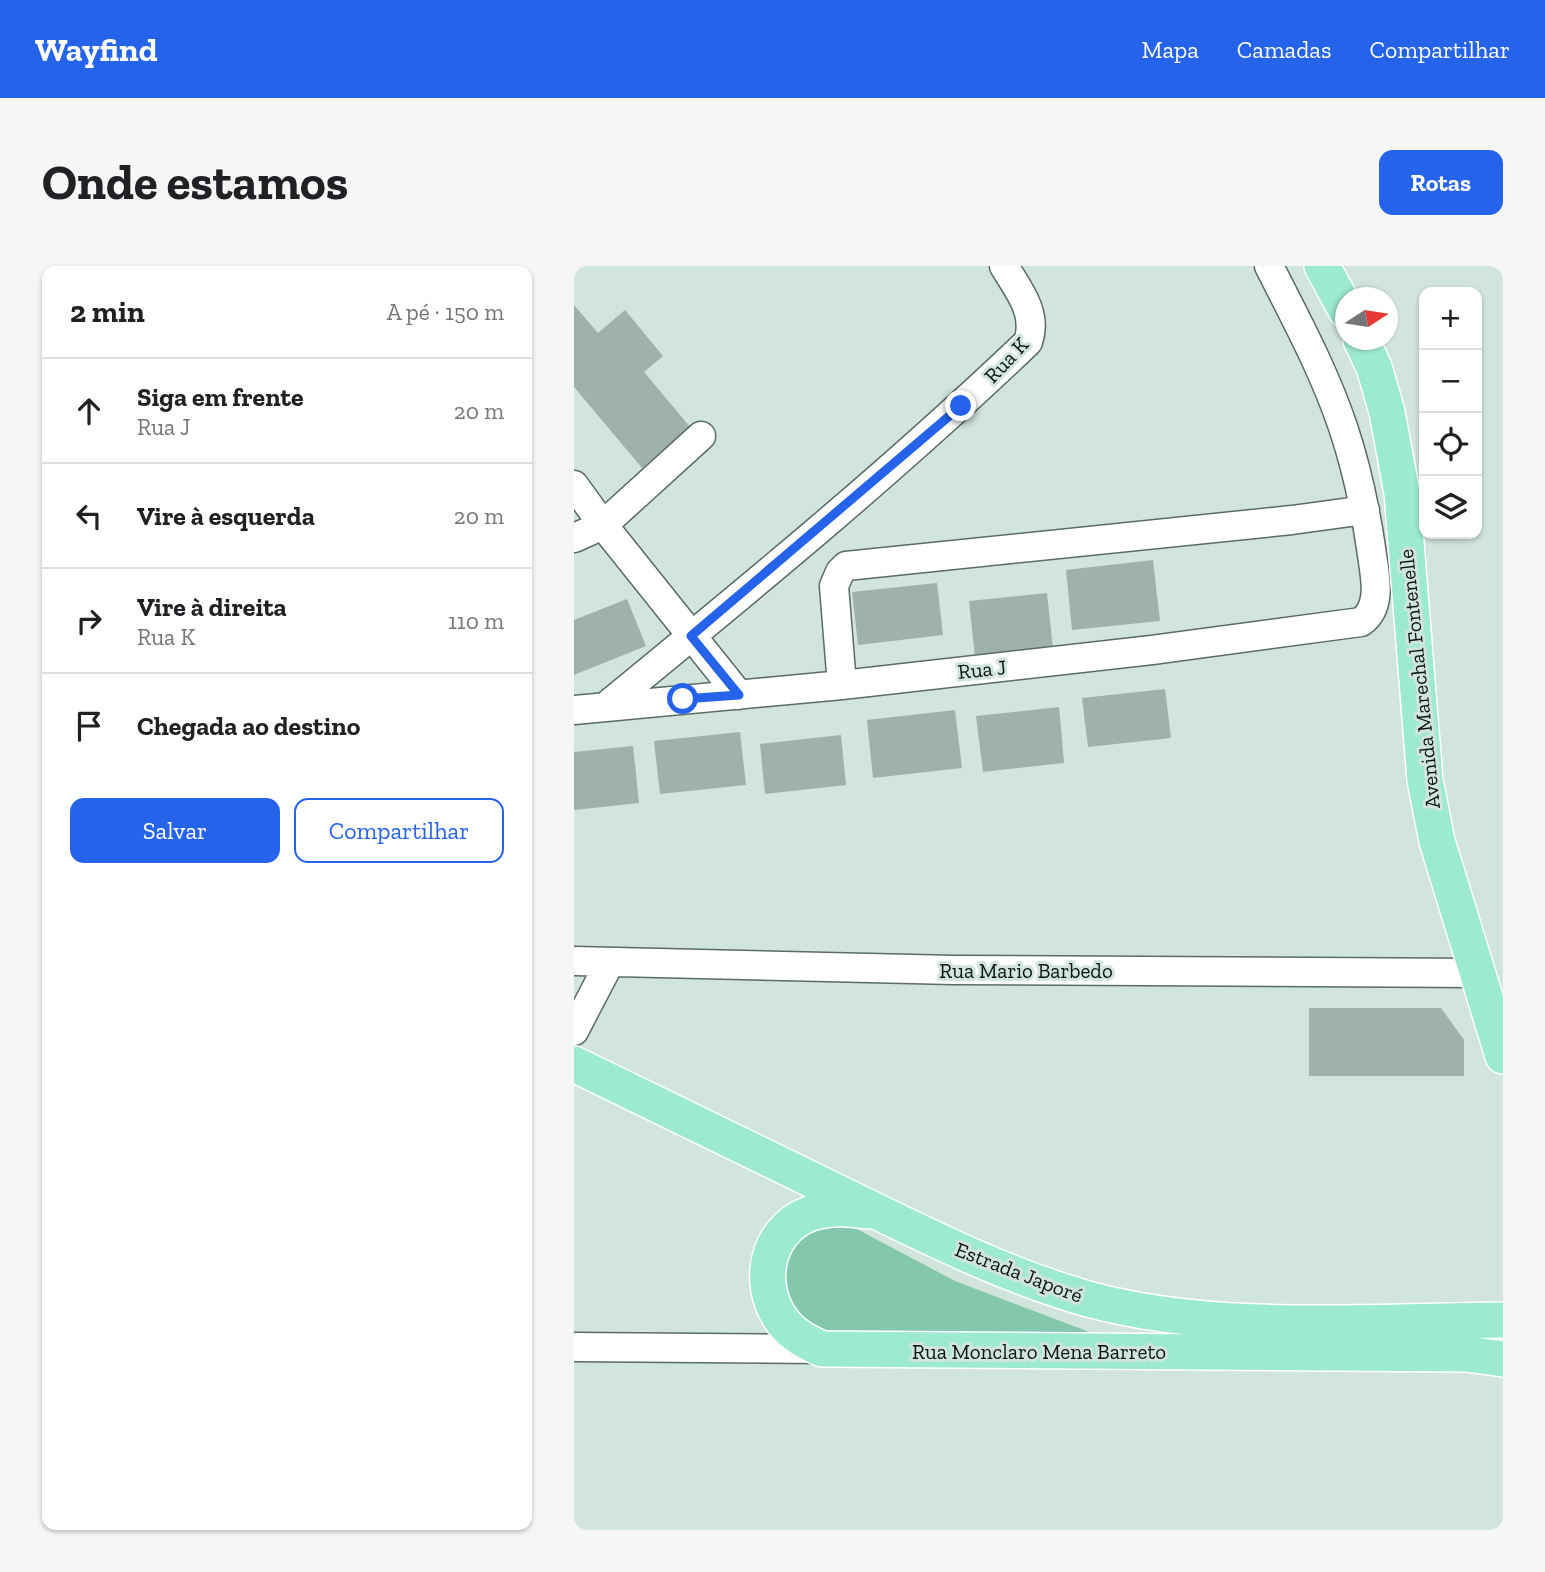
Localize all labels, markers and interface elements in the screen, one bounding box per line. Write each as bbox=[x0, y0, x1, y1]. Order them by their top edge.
text: Wayfind bbox=[35, 30, 158, 69]
text: Mapa bbox=[1141, 35, 1199, 64]
text: Camadas bbox=[1237, 35, 1331, 64]
text: Compartilhar bbox=[1369, 35, 1510, 64]
button: Rotas bbox=[1379, 150, 1503, 215]
text: Onde estamos bbox=[42, 153, 348, 212]
north arrow bbox=[1335, 287, 1398, 350]
map controls bbox=[1419, 287, 1482, 539]
button: + bbox=[1419, 287, 1482, 350]
text: 2 min bbox=[70, 294, 145, 330]
text: A pé · 150 m bbox=[387, 298, 504, 326]
street label: Rua K bbox=[979, 332, 1034, 388]
button: − bbox=[1419, 350, 1482, 413]
text: Siga em frente bbox=[137, 381, 304, 413]
route end bbox=[945, 390, 976, 421]
icon: ahead bbox=[70, 392, 108, 430]
text: 20 m bbox=[454, 397, 504, 425]
text: Rua J bbox=[137, 413, 190, 441]
button: locate bbox=[1419, 413, 1482, 476]
button: layers bbox=[1419, 476, 1482, 539]
icon: left bbox=[70, 497, 108, 535]
text: Vire à esquerda bbox=[137, 500, 315, 532]
text: 20 m bbox=[454, 502, 504, 530]
street label: Avenida Marechal Fontenelle bbox=[1393, 548, 1445, 810]
text: Vire à direita bbox=[137, 591, 287, 623]
icon: right bbox=[70, 602, 108, 640]
text: 110 m bbox=[448, 607, 504, 635]
text: Rua K bbox=[137, 623, 195, 651]
street label: Rua J bbox=[956, 654, 1008, 684]
route start bbox=[667, 683, 698, 714]
icon: arrive bbox=[70, 707, 108, 745]
text: Chegada ao destino bbox=[137, 710, 360, 742]
button: Salvar bbox=[70, 798, 280, 863]
button: Compartilhar bbox=[294, 798, 504, 863]
street label: Rua Mario Barbedo bbox=[939, 958, 1113, 983]
street label: Estrada Japoré bbox=[952, 1236, 1086, 1308]
street label: Rua Monclaro Mena Barreto bbox=[912, 1339, 1166, 1364]

